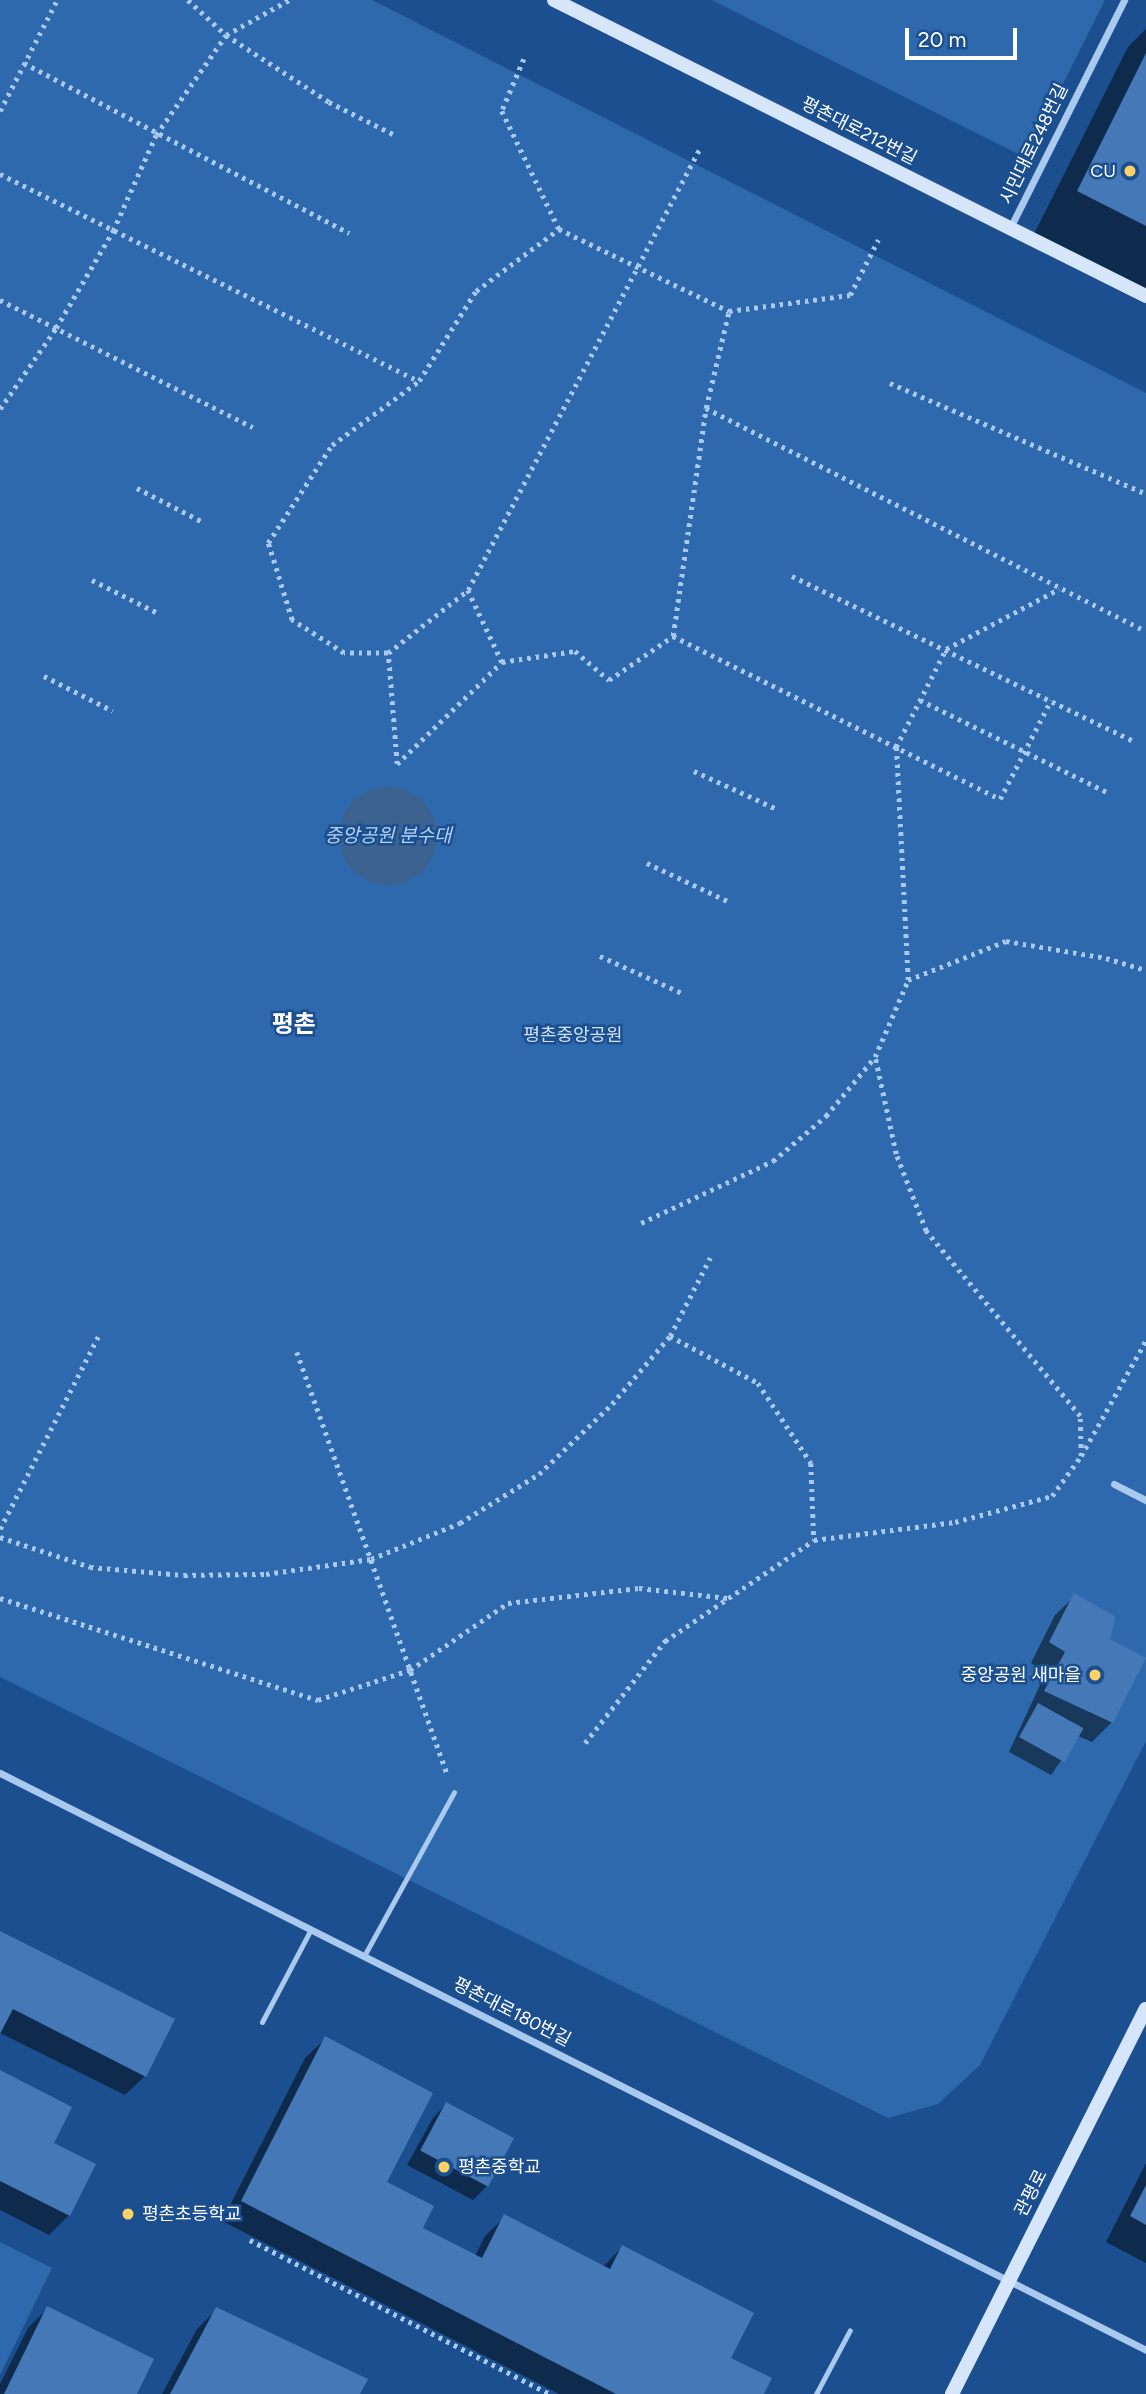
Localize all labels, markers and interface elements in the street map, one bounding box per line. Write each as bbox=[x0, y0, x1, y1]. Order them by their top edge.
scale bar bbox=[908, 14, 1020, 58]
text: 20 m bbox=[918, 27, 966, 52]
street label: 시민대로248번길 bbox=[995, 80, 1073, 208]
street label: 평촌대로212번길 bbox=[798, 93, 920, 169]
place label: CU bbox=[1090, 160, 1116, 182]
marker: CU bbox=[1122, 163, 1138, 179]
water label: 중앙공원 분수대 bbox=[324, 825, 452, 847]
district label: 평촌 bbox=[272, 1010, 316, 1038]
park label: 평촌중앙공원 bbox=[523, 1024, 623, 1046]
place label: 중앙공원 새마을 bbox=[961, 1664, 1081, 1686]
marker: 중앙공원 새마을 bbox=[1087, 1667, 1103, 1683]
street label: 평촌대로180번길 bbox=[449, 1973, 575, 2051]
place label: 평촌중학교 bbox=[458, 2156, 541, 2178]
marker: 평촌중학교 bbox=[436, 2159, 452, 2175]
street label: 관평로 bbox=[1010, 2166, 1052, 2220]
place label: 평촌초등학교 bbox=[142, 2203, 241, 2225]
marker: 평촌초등학교 bbox=[120, 2206, 136, 2222]

